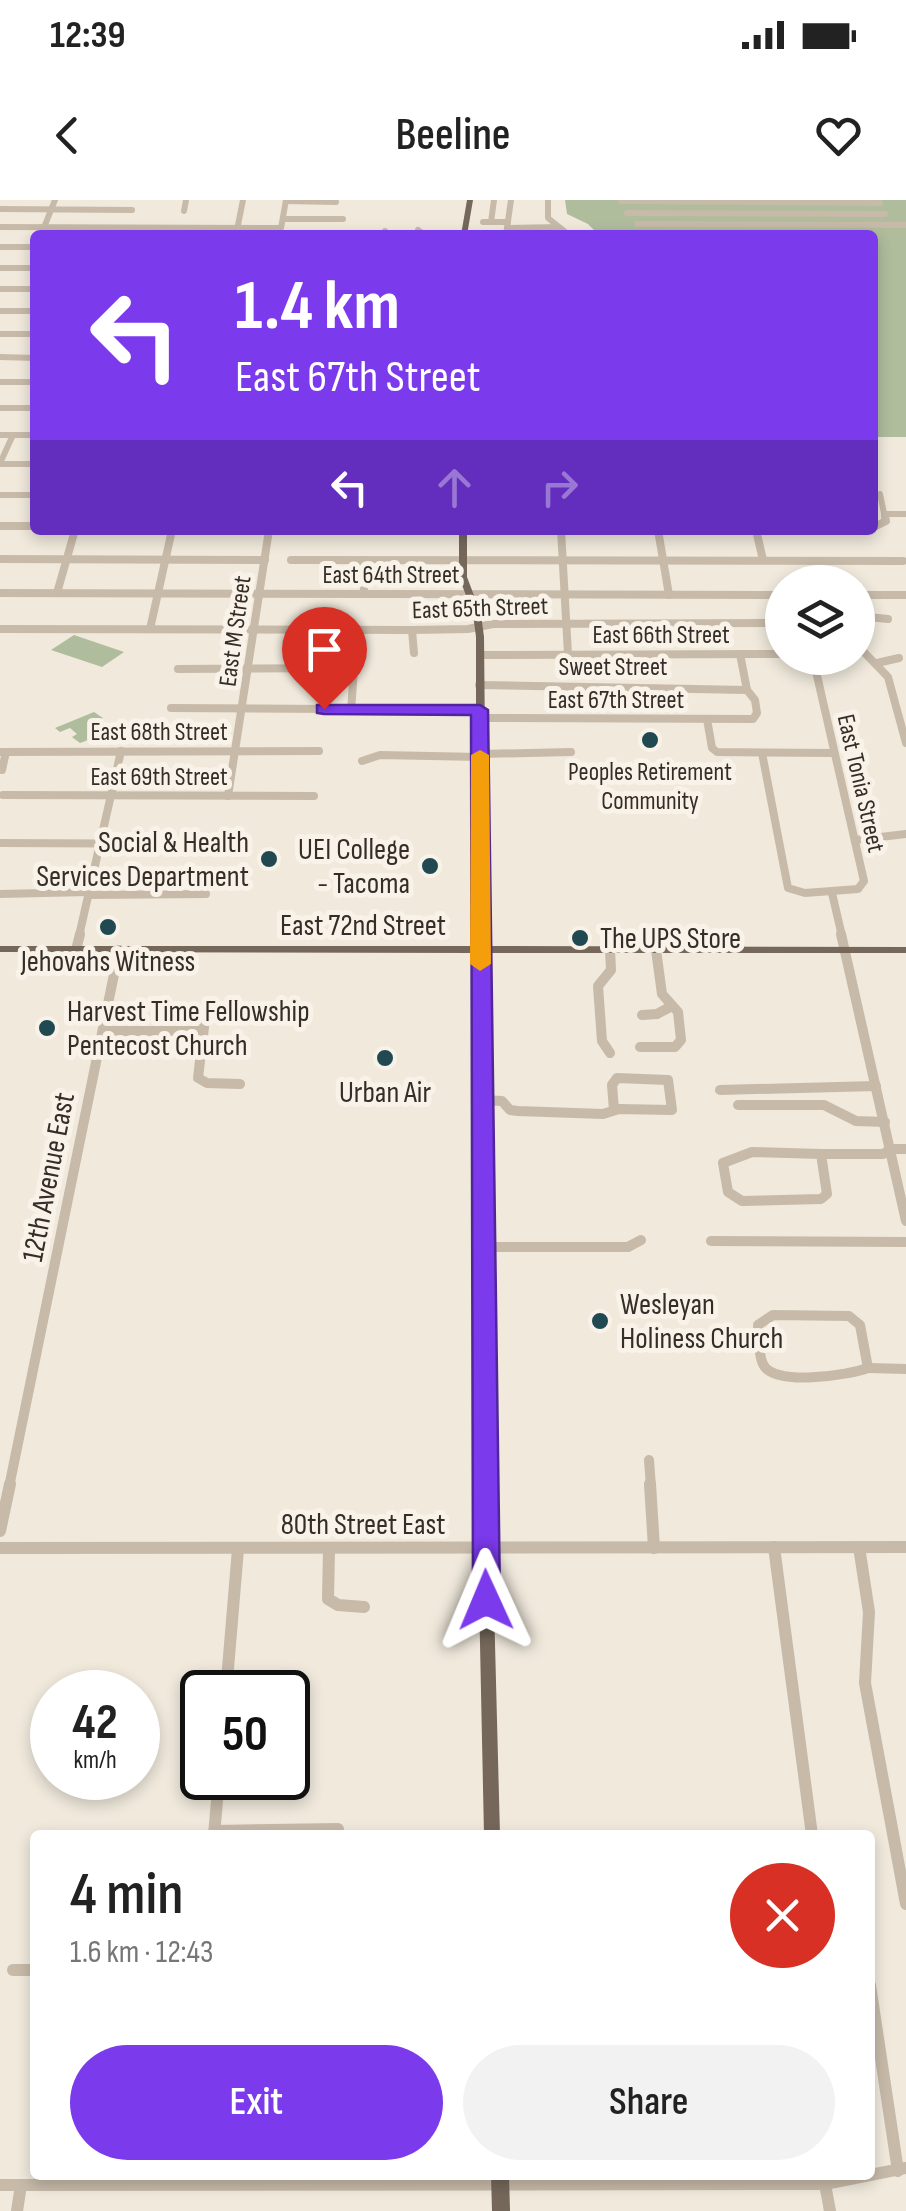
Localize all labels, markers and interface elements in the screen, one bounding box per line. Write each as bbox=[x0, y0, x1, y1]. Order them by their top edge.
text: 12:39 bbox=[50, 13, 125, 58]
icon: back bbox=[40, 108, 95, 163]
text: Beeline bbox=[395, 108, 511, 163]
icon: heart bbox=[811, 108, 866, 163]
text: 1.4 km bbox=[235, 265, 400, 349]
icon: left bbox=[70, 270, 200, 400]
text: East 67th Street bbox=[235, 350, 480, 405]
icon: left bbox=[322, 460, 377, 515]
icon: ahead bbox=[427, 460, 482, 515]
icon: right bbox=[532, 460, 587, 515]
street label: East 64th Street bbox=[322, 560, 460, 591]
map controls bbox=[765, 565, 875, 675]
button: layers bbox=[765, 565, 875, 675]
street label: East M Street bbox=[212, 574, 259, 689]
street label: East 65th Street bbox=[411, 591, 549, 626]
pin bbox=[282, 607, 367, 710]
street label: East 66th Street bbox=[592, 620, 730, 651]
icon: arrive bbox=[297, 622, 352, 677]
street label: Sweet Street bbox=[558, 652, 668, 683]
street label: East 67th Street bbox=[548, 685, 684, 716]
street label: East Tonia Street bbox=[830, 711, 891, 855]
street label: East 68th Street bbox=[90, 717, 228, 748]
marker: Peoples Retirement Community bbox=[639, 729, 661, 751]
place label: Peoples Retirement Community bbox=[568, 757, 732, 817]
street label: East 69th Street bbox=[90, 762, 228, 793]
place label: Social & Health Services Department bbox=[36, 825, 249, 895]
place label: UEI College - Tacoma bbox=[298, 832, 410, 902]
marker: Social & Health Services Department bbox=[258, 848, 280, 870]
marker: UEI College - Tacoma bbox=[419, 855, 441, 877]
street label: East 72nd Street bbox=[280, 908, 446, 944]
marker: Jehovahs Witness bbox=[97, 916, 119, 938]
place label: The UPS Store bbox=[600, 921, 741, 957]
marker: The UPS Store bbox=[569, 927, 591, 949]
place label: Jehovahs Witness bbox=[20, 944, 195, 980]
place label: Harvest Time Fellowship Pentecost Church bbox=[67, 994, 310, 1064]
marker: Harvest Time Fellowship Pentecost Church bbox=[36, 1017, 58, 1039]
marker: Urban Air bbox=[374, 1047, 396, 1069]
place label: Urban Air bbox=[339, 1075, 431, 1111]
street label: 12th Avenue East bbox=[15, 1090, 83, 1265]
place label: Wesleyan Holiness Church bbox=[620, 1287, 783, 1357]
marker: Wesleyan Holiness Church bbox=[589, 1310, 611, 1332]
street label: 80th Street East bbox=[281, 1507, 445, 1543]
position arrow bbox=[434, 1548, 538, 1652]
speed limit sign: 50 bbox=[180, 1670, 310, 1800]
text: 42 bbox=[72, 1693, 118, 1753]
text: km/h bbox=[73, 1745, 117, 1776]
text: 4 min bbox=[70, 1859, 183, 1931]
button: close bbox=[730, 1863, 835, 1968]
text: 1.6 km · 12:43 bbox=[70, 1933, 214, 1972]
button: Exit bbox=[70, 2045, 443, 2160]
button: Share bbox=[463, 2045, 835, 2160]

